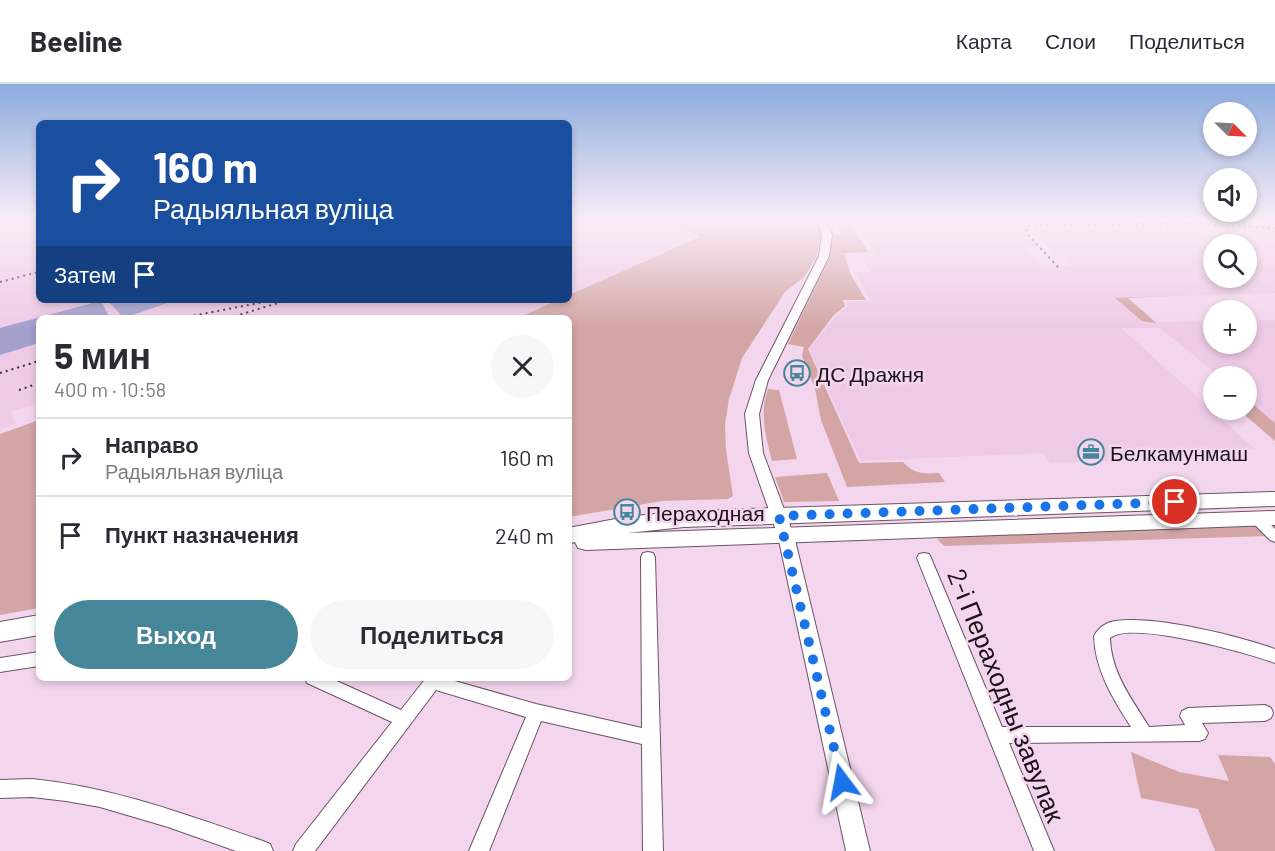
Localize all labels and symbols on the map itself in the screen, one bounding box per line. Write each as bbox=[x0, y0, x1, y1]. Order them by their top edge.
north arrow bbox=[1203, 102, 1257, 156]
bus stop icon: ДС Дражня bbox=[782, 358, 812, 388]
place label: ДС Дражня bbox=[816, 361, 924, 386]
office icon: Белкамунмаш bbox=[1076, 437, 1106, 467]
place label: Белкамунмаш bbox=[1110, 440, 1248, 465]
pin bbox=[1149, 476, 1200, 527]
bus stop icon: Пераходная bbox=[612, 497, 642, 527]
place label: Пераходная bbox=[646, 500, 765, 525]
street label: 2-і Пераходны завулак bbox=[942, 564, 1072, 827]
position arrow bbox=[810, 750, 874, 814]

